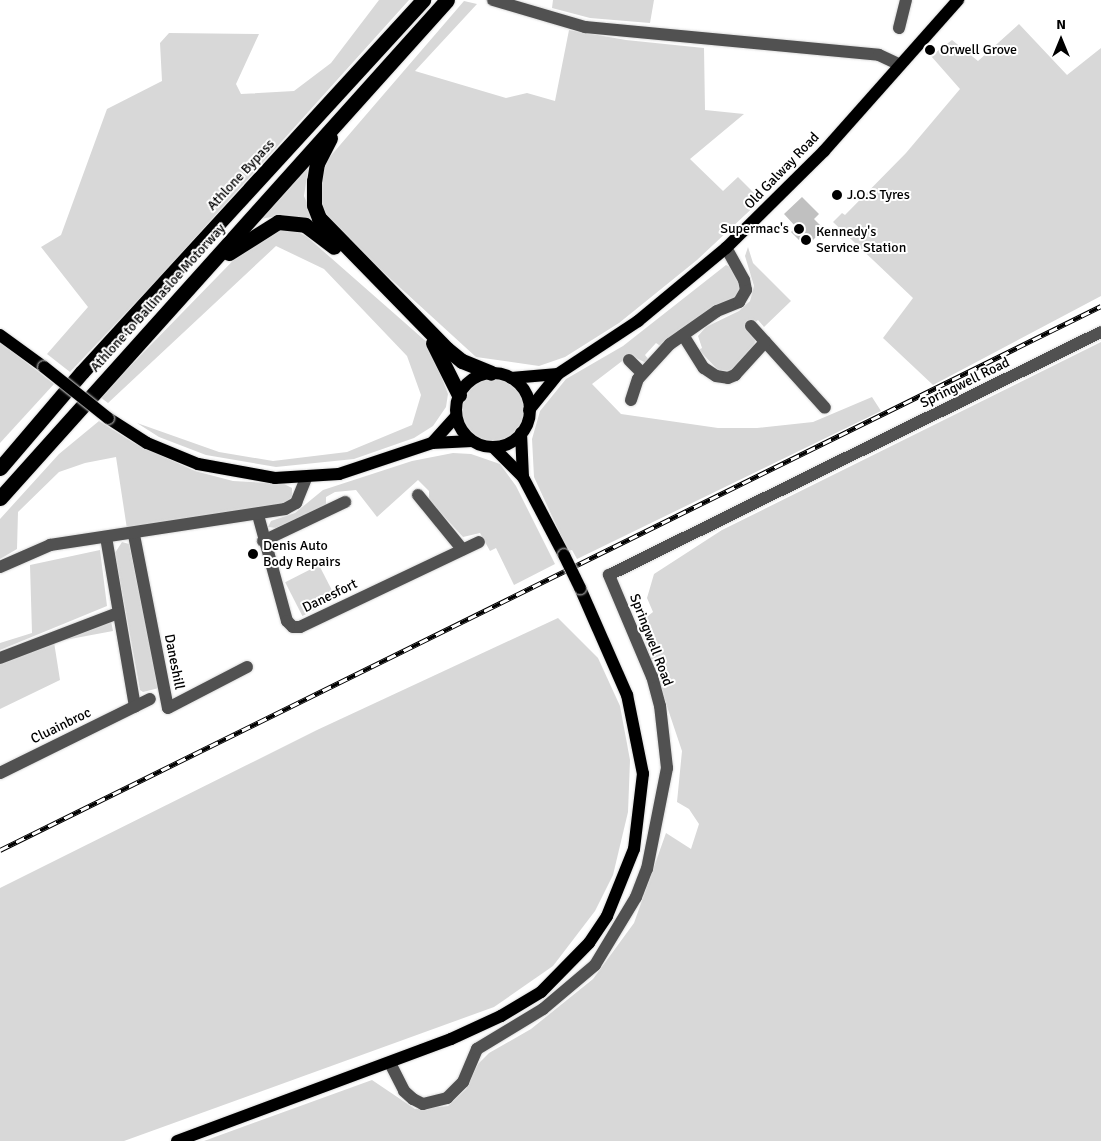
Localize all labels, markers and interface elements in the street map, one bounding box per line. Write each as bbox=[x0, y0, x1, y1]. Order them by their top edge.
north arrow bbox=[1036, 15, 1086, 65]
text: N bbox=[1056, 16, 1066, 33]
place label: Orwell Grove bbox=[940, 42, 1017, 58]
marker: Orwell Grove bbox=[924, 44, 936, 56]
street label: Old Galway Road bbox=[741, 129, 823, 213]
street label: Athlone Bypass bbox=[204, 136, 278, 214]
place label: J.O.S Tyres bbox=[847, 187, 910, 203]
marker: J.O.S Tyres bbox=[831, 189, 843, 201]
street label: Athlone to Ballinasloe Motorway bbox=[87, 220, 229, 376]
place label: Supermac's bbox=[720, 221, 789, 237]
marker: Supermac's bbox=[793, 223, 805, 235]
place label: Kennedy's Service Station bbox=[816, 224, 906, 256]
marker: Kennedy's Service Station bbox=[800, 234, 812, 246]
street label: Springwell Road bbox=[918, 354, 1012, 412]
place label: Denis Auto Body Repairs bbox=[263, 538, 341, 570]
marker: Denis Auto Body Repairs bbox=[247, 548, 259, 560]
street label: Danesfort bbox=[300, 576, 360, 616]
street label: Springwell Road bbox=[626, 591, 676, 689]
street label: Daneshill bbox=[160, 633, 188, 691]
street label: Cluainbroc bbox=[28, 704, 94, 748]

